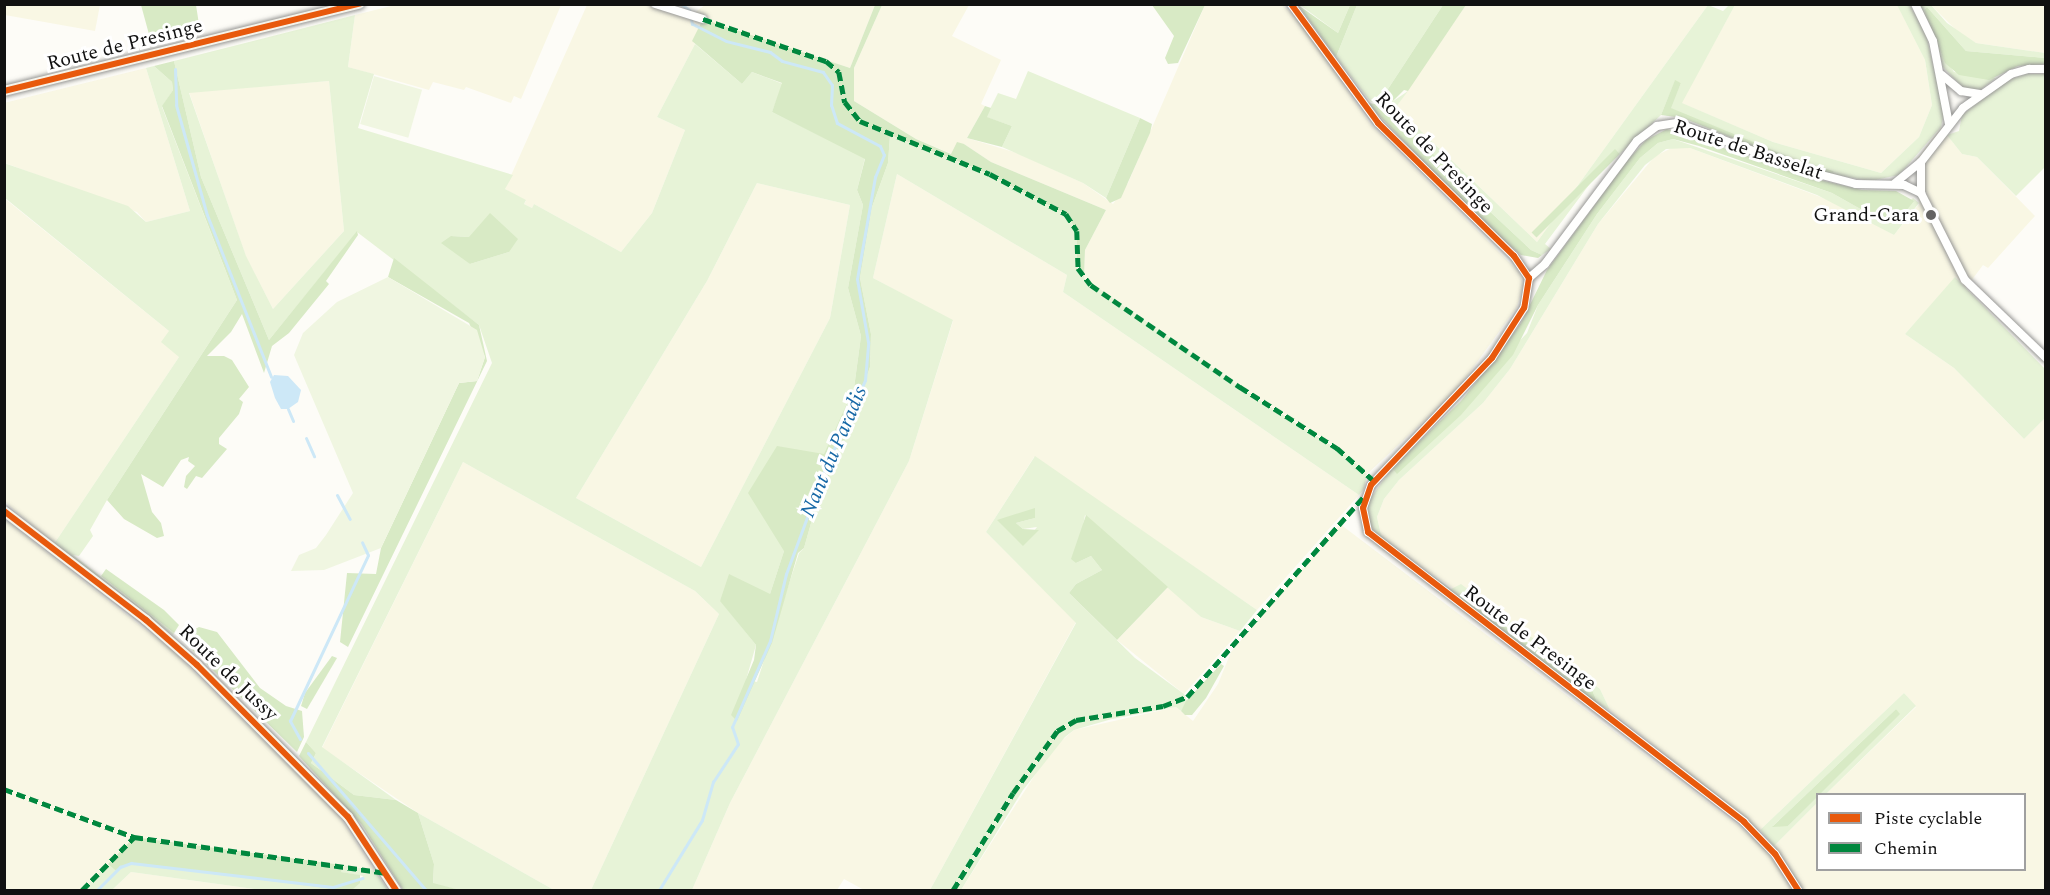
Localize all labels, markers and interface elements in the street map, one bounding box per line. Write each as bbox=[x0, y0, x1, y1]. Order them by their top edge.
street label: Route de Presinge bbox=[45, 14, 205, 76]
street label: Route de Presinge bbox=[1370, 87, 1498, 219]
street label: Route de Basselat bbox=[1670, 115, 1826, 185]
place label: Grand-Cara bbox=[1813, 203, 1919, 227]
marker: Grand-Cara bbox=[1924, 208, 1938, 222]
water label: Nant du Paradis bbox=[795, 383, 873, 521]
street label: Route de Presinge bbox=[1459, 580, 1601, 696]
street label: Route de Jussy bbox=[173, 620, 283, 726]
legend bbox=[1816, 793, 2026, 871]
text: Piste cyclable bbox=[1874, 805, 1982, 832]
text: Chemin bbox=[1874, 835, 1938, 862]

